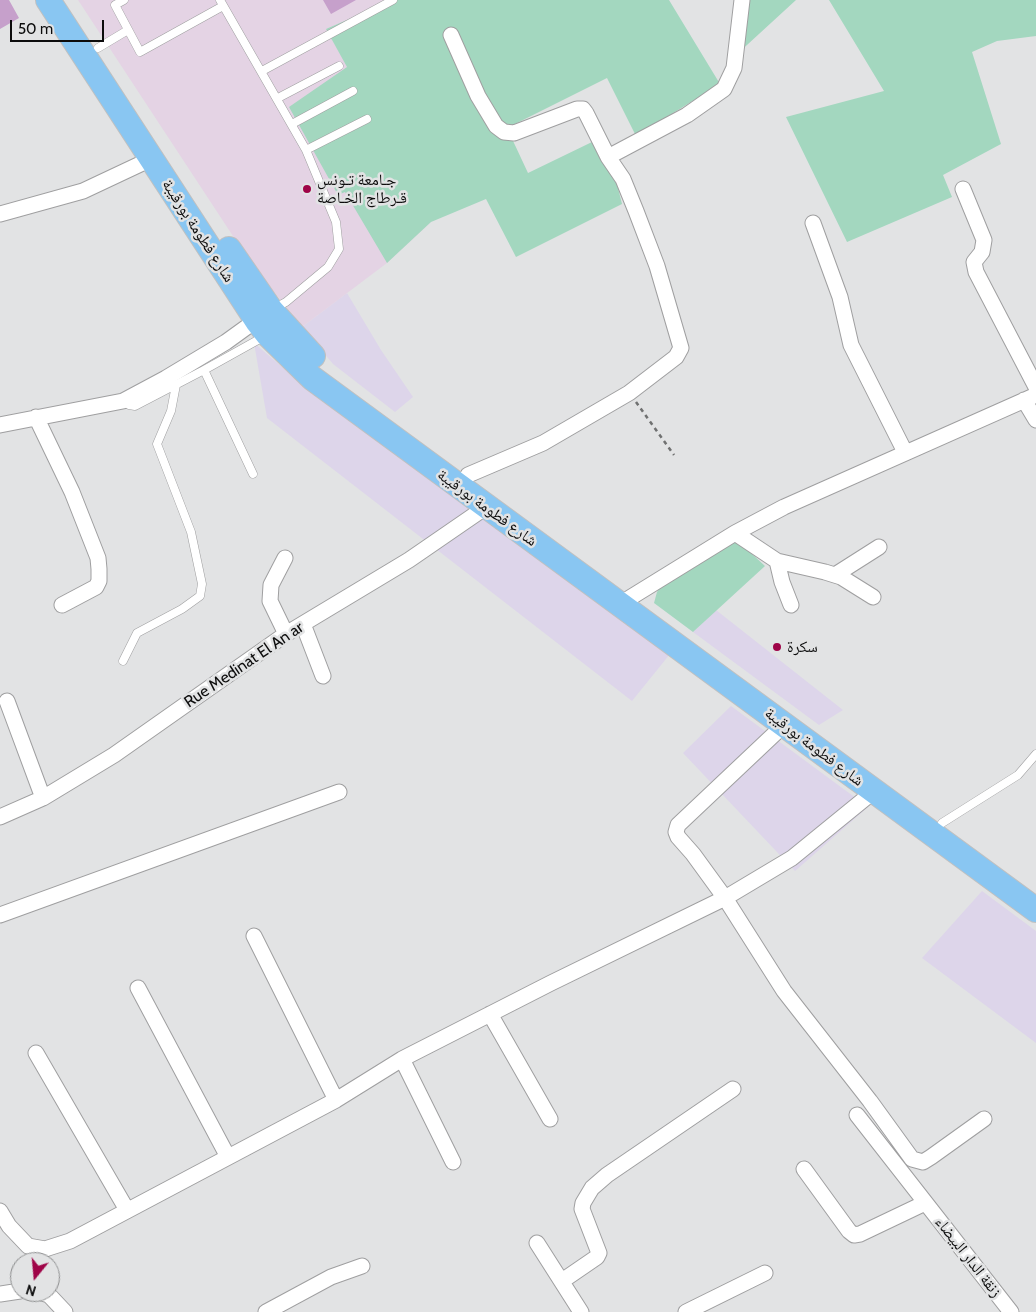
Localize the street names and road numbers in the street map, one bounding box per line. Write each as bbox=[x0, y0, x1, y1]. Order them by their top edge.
street label: شارع فطومة بورقيبة bbox=[158, 176, 238, 286]
street label: شارع فطومة بورقيبة bbox=[433, 465, 541, 551]
street label: Rue Medinat El An ar bbox=[181, 618, 307, 712]
street label: شارع فطومة بورقيبة bbox=[761, 704, 867, 790]
street label: زنقة الدار البيضاء bbox=[931, 1213, 1005, 1301]

